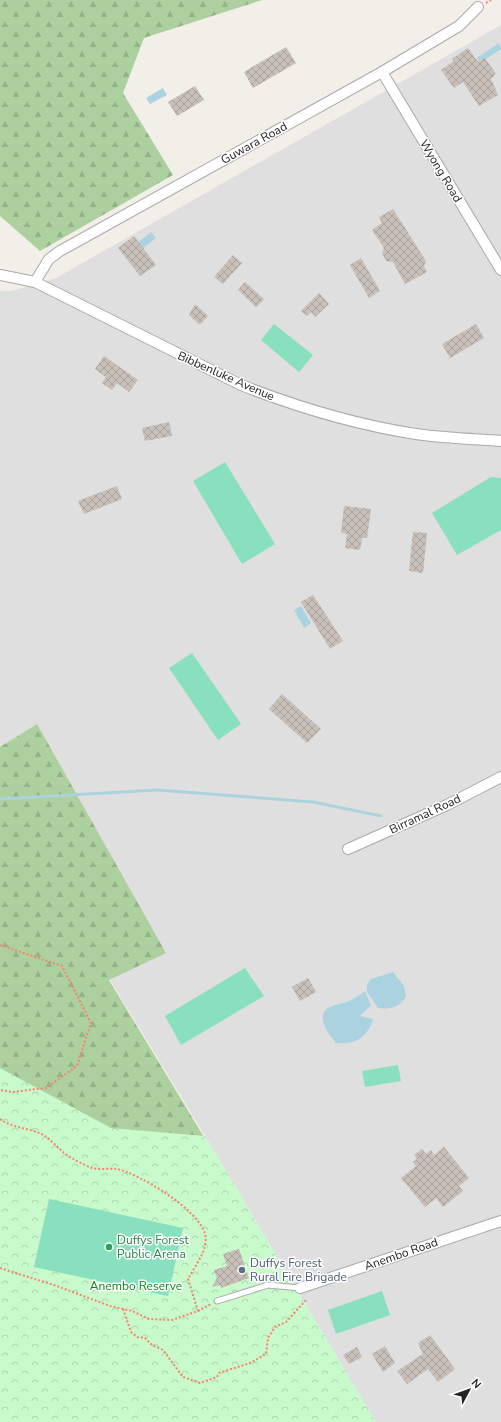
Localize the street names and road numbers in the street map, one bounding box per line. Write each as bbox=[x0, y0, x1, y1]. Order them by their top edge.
street label: Guwara Road bbox=[218, 118, 290, 168]
street label: Wyong Road bbox=[416, 137, 466, 205]
street label: Bibbenluke Avenue bbox=[175, 347, 277, 405]
street label: Birramal Road bbox=[387, 790, 463, 838]
street label: Anembo Road bbox=[362, 1234, 440, 1274]

